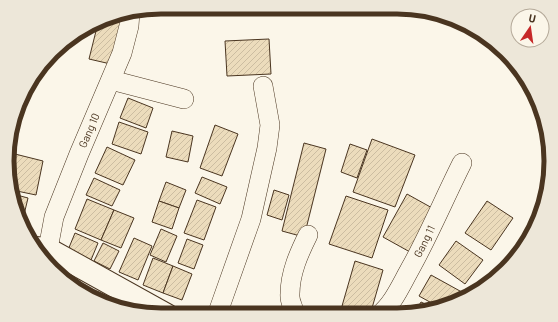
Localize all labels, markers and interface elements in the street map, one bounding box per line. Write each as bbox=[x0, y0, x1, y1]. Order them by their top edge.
north arrow bbox=[510, 8, 550, 48]
text: U bbox=[528, 11, 537, 25]
street label: Gang 10 bbox=[75, 111, 102, 149]
street label: Gang 11 bbox=[411, 223, 437, 259]

